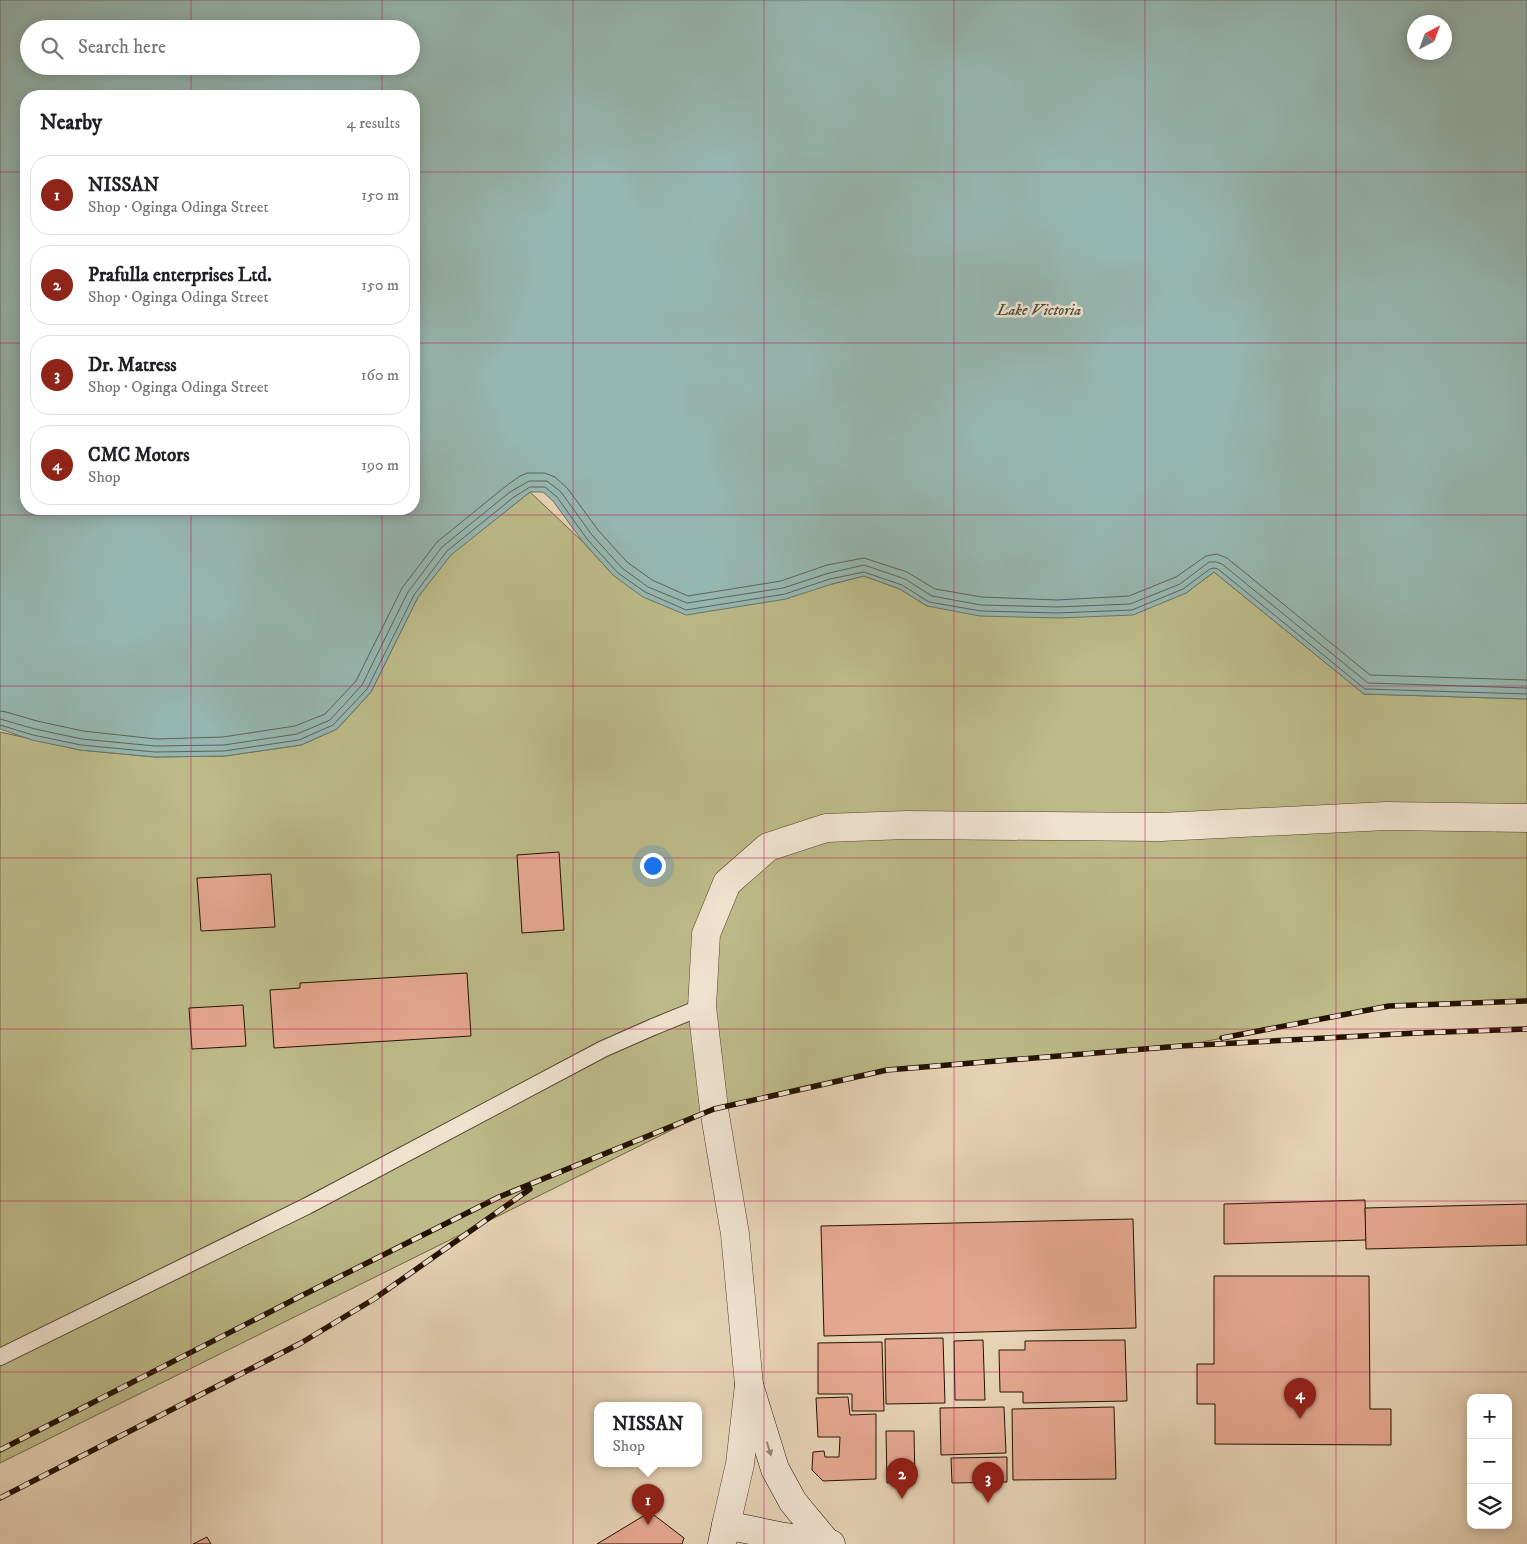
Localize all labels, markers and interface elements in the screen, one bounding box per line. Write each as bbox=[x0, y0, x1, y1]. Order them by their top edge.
north arrow bbox=[1407, 15, 1452, 60]
search box bbox=[20, 20, 420, 75]
icon: search bbox=[38, 34, 66, 62]
text: Search here bbox=[78, 36, 166, 59]
text: Nearby bbox=[40, 110, 102, 136]
text: 4 results bbox=[347, 113, 400, 133]
text: NISSAN bbox=[88, 174, 159, 197]
text: 1 bbox=[54, 185, 60, 205]
text: 150 m bbox=[361, 185, 399, 205]
text: Shop · Oginga Odinga Street bbox=[88, 197, 269, 217]
text: Prafulla enterprises Ltd. bbox=[88, 264, 272, 287]
text: 2 bbox=[53, 275, 61, 295]
text: 150 m bbox=[361, 275, 399, 295]
text: Shop · Oginga Odinga Street bbox=[88, 287, 269, 307]
water label: Lake Victoria bbox=[996, 300, 1081, 320]
text: Dr. Matress bbox=[88, 354, 177, 377]
text: 3 bbox=[54, 365, 60, 385]
text: 160 m bbox=[361, 365, 399, 385]
text: Shop · Oginga Odinga Street bbox=[88, 377, 269, 397]
text: CMC Motors bbox=[88, 444, 190, 467]
text: 4 bbox=[52, 455, 62, 475]
text: 190 m bbox=[361, 455, 399, 475]
text: Shop bbox=[88, 467, 121, 487]
your location bbox=[640, 853, 666, 879]
pin: 4 bbox=[1284, 1378, 1316, 1419]
map controls bbox=[1467, 1394, 1512, 1529]
button: + bbox=[1467, 1394, 1512, 1439]
popup bbox=[594, 1402, 702, 1467]
text: NISSAN bbox=[612, 1413, 684, 1436]
text: Shop bbox=[612, 1436, 645, 1456]
button: − bbox=[1467, 1439, 1512, 1484]
one-way arrow bbox=[765, 1441, 773, 1456]
pin: 2 bbox=[886, 1458, 918, 1499]
pin: 3 bbox=[972, 1462, 1004, 1503]
pin: 1 bbox=[632, 1484, 664, 1525]
button: layers bbox=[1467, 1484, 1512, 1529]

